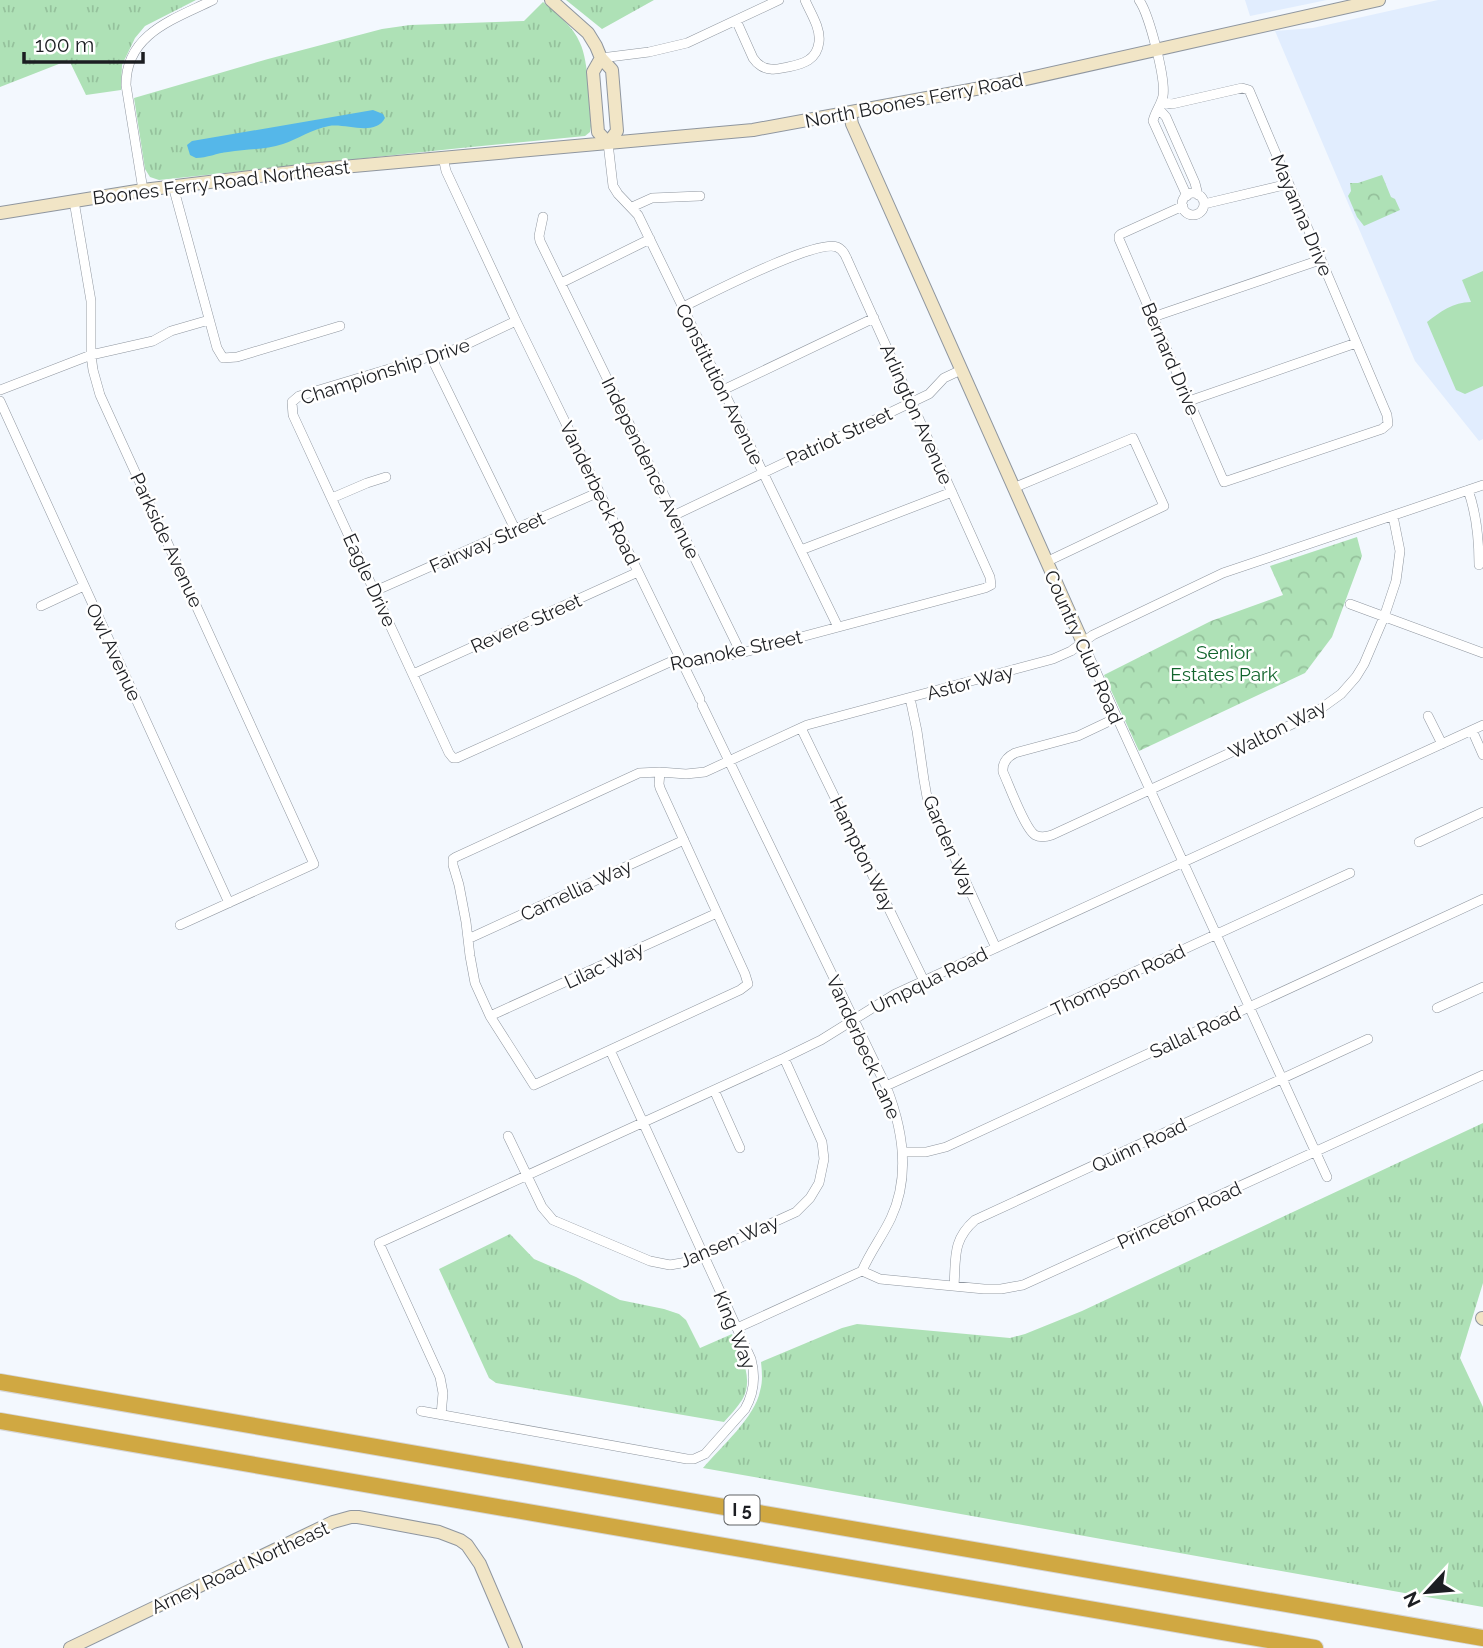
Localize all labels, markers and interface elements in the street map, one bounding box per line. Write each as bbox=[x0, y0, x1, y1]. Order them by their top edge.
scale bar bbox=[24, 21, 144, 65]
text: 100 m bbox=[35, 32, 94, 57]
street label: North Boones Ferry Road bbox=[803, 68, 1025, 132]
street label: Mayanna Drive bbox=[1267, 151, 1337, 279]
street label: Boones Ferry Road Northeast bbox=[91, 155, 351, 209]
street label: Bernard Drive bbox=[1137, 299, 1205, 419]
street label: Constitution Avenue bbox=[671, 300, 769, 468]
street label: Championship Drive bbox=[298, 333, 472, 409]
street label: Arlington Avenue bbox=[876, 340, 958, 488]
street label: Independence Avenue bbox=[597, 374, 705, 562]
street label: Patriot Street bbox=[783, 402, 896, 470]
street label: Vanderbeck Road bbox=[556, 418, 644, 568]
street label: Parkside Avenue bbox=[126, 469, 208, 611]
street label: Fairway Street bbox=[426, 507, 549, 577]
street label: Eagle Drive bbox=[339, 530, 401, 630]
street label: Country Club Road bbox=[1040, 567, 1128, 727]
street label: Revere Street bbox=[467, 589, 585, 657]
street label: Owl Avenue bbox=[82, 600, 146, 704]
street label: Roanoke Street bbox=[668, 625, 805, 675]
park label: Senior Estates Park bbox=[1170, 641, 1278, 685]
street label: Astor Way bbox=[924, 660, 1016, 704]
street label: Walton Way bbox=[1225, 695, 1329, 763]
street label: Garden Way bbox=[919, 792, 981, 900]
street label: Hampton Way bbox=[826, 793, 900, 915]
street label: Camellia Way bbox=[517, 855, 635, 925]
street label: Lilac Way bbox=[561, 937, 647, 993]
street label: Thompson Road bbox=[1048, 939, 1188, 1021]
street label: Umpqua Road bbox=[867, 942, 991, 1018]
street label: Vanderbeck Lane bbox=[822, 972, 906, 1122]
street label: Sallal Road bbox=[1146, 1001, 1244, 1063]
street label: Quinn Road bbox=[1088, 1113, 1190, 1177]
street label: Princeton Road bbox=[1114, 1177, 1244, 1253]
street label: Jansen Way bbox=[676, 1210, 782, 1272]
street label: King Way bbox=[709, 1288, 761, 1372]
road number: I 5 bbox=[724, 1496, 760, 1525]
street label: Arney Road Northeast bbox=[148, 1516, 333, 1618]
north arrow bbox=[1392, 1557, 1462, 1627]
text: N bbox=[1399, 1588, 1425, 1611]

